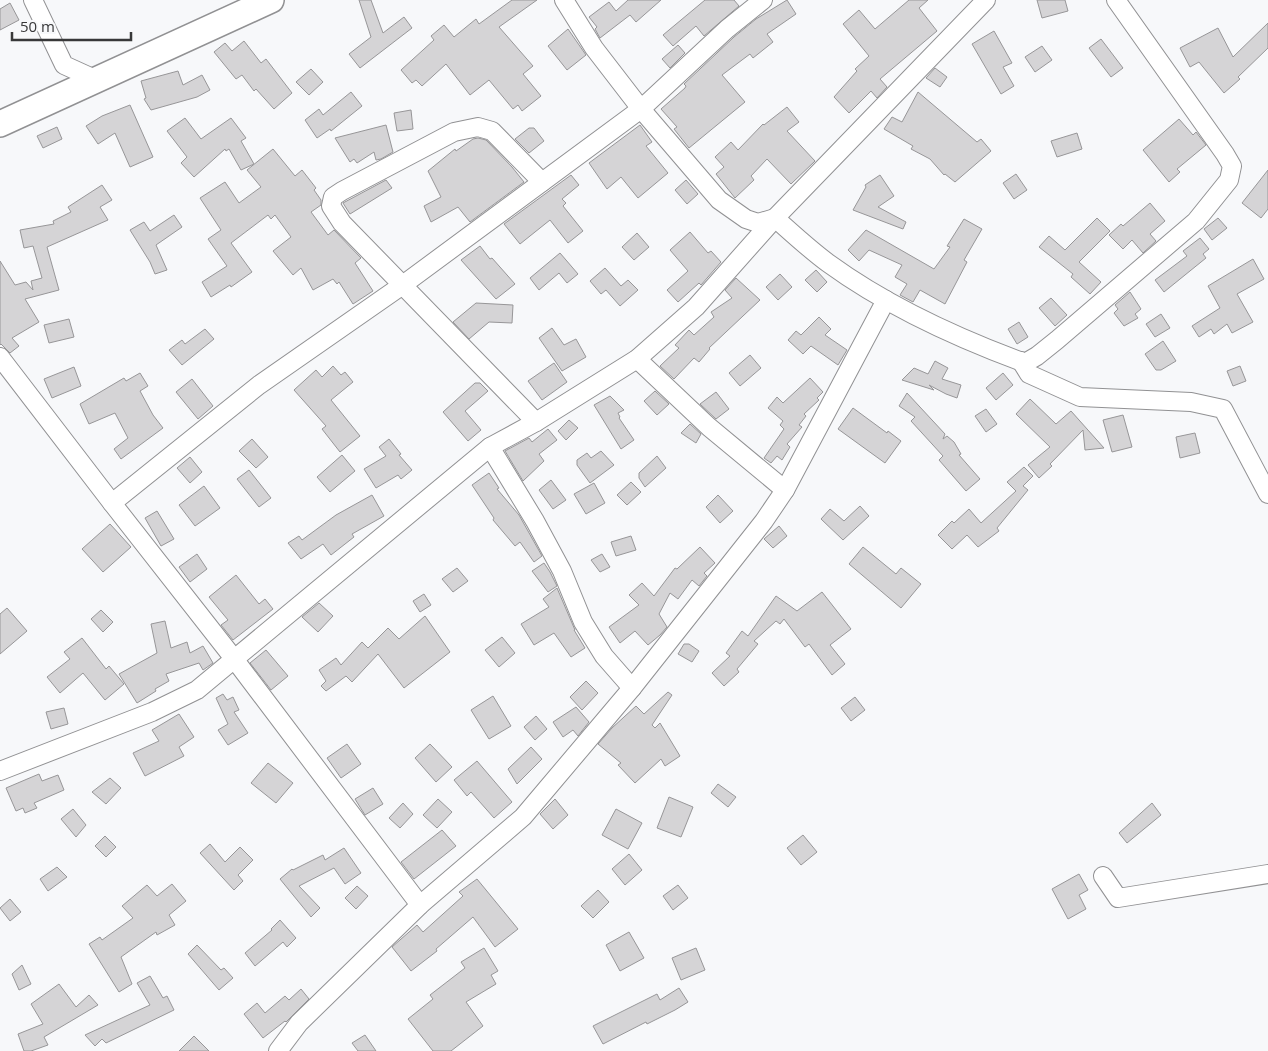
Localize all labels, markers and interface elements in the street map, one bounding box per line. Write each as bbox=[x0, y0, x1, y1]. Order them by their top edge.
scale bar bbox=[12, 10, 131, 42]
text: 50 m bbox=[20, 16, 55, 36]

